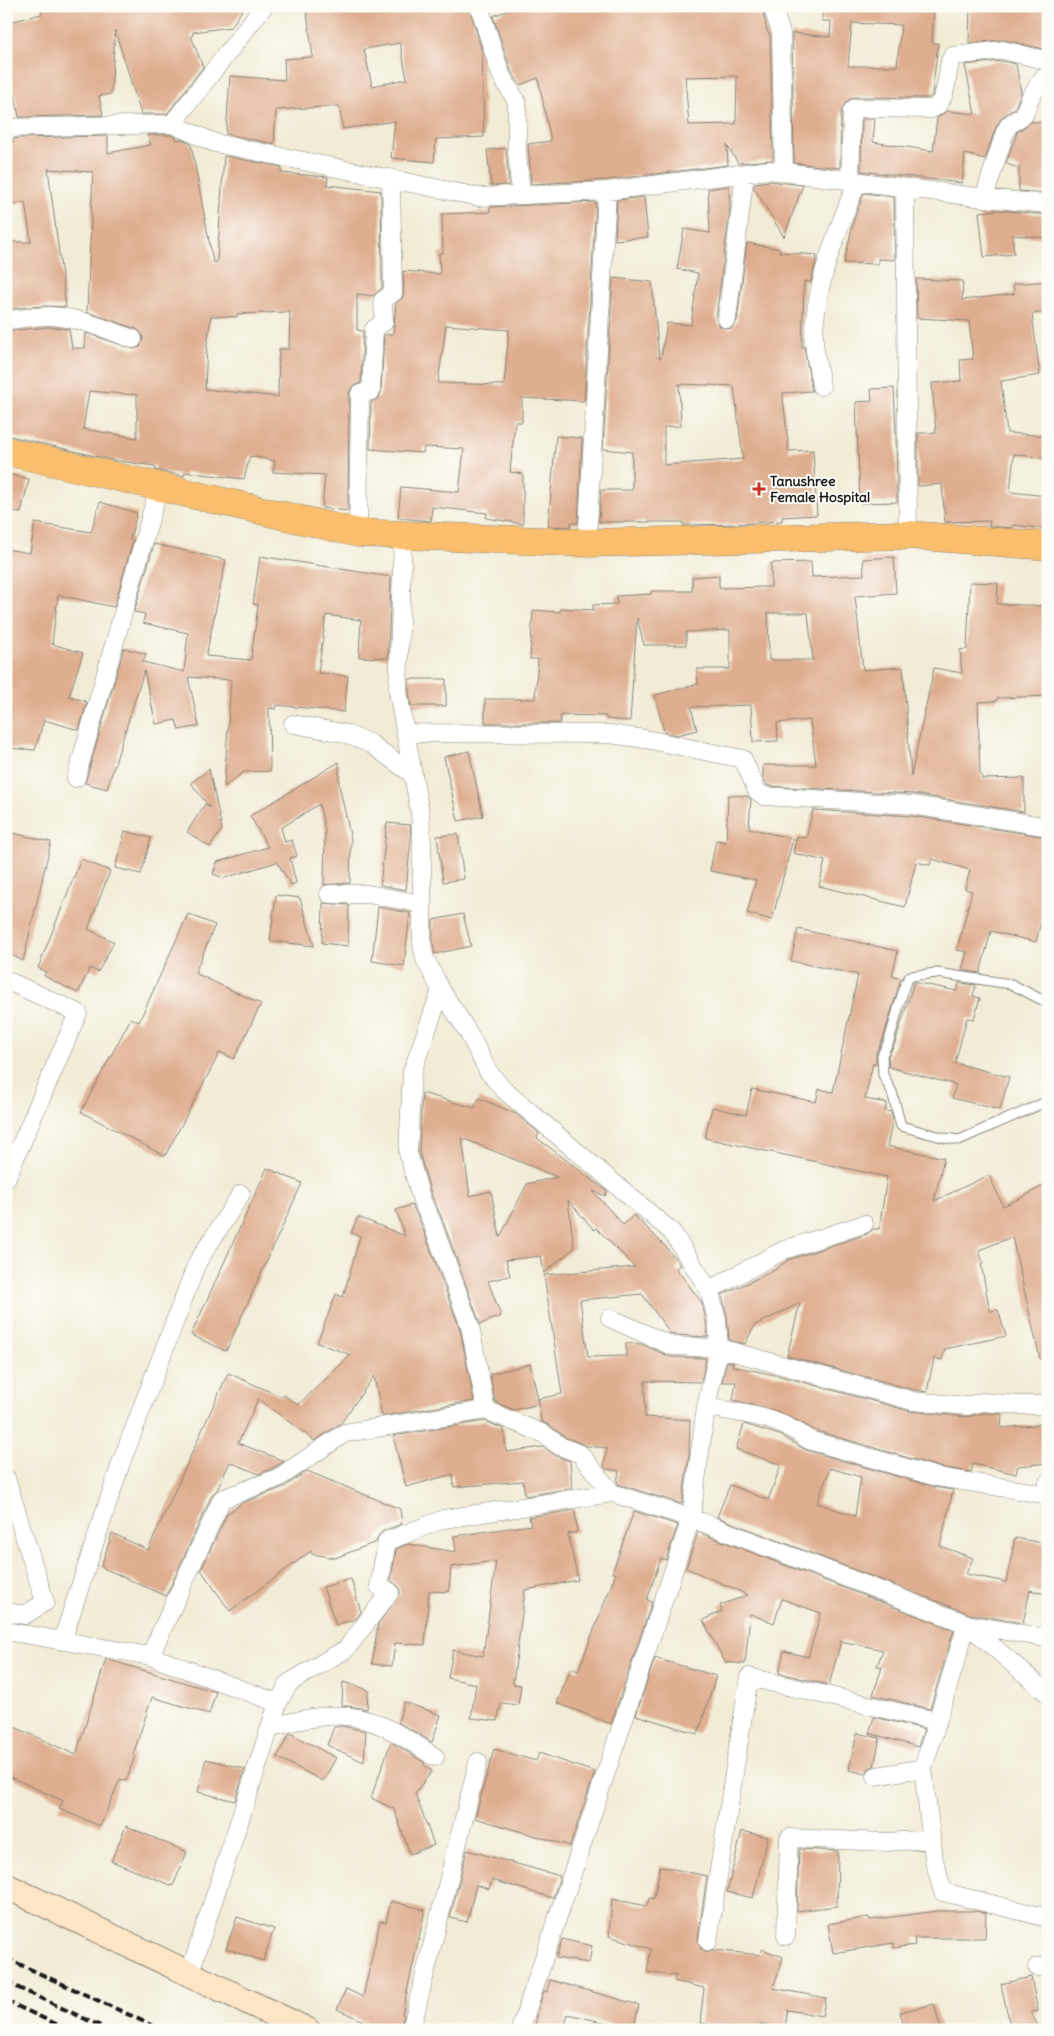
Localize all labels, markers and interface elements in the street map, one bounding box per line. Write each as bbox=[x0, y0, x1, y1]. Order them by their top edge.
place label: Tanushree Female Hospital bbox=[770, 472, 870, 506]
marker: Tanushree Female Hospital bbox=[752, 482, 766, 496]

